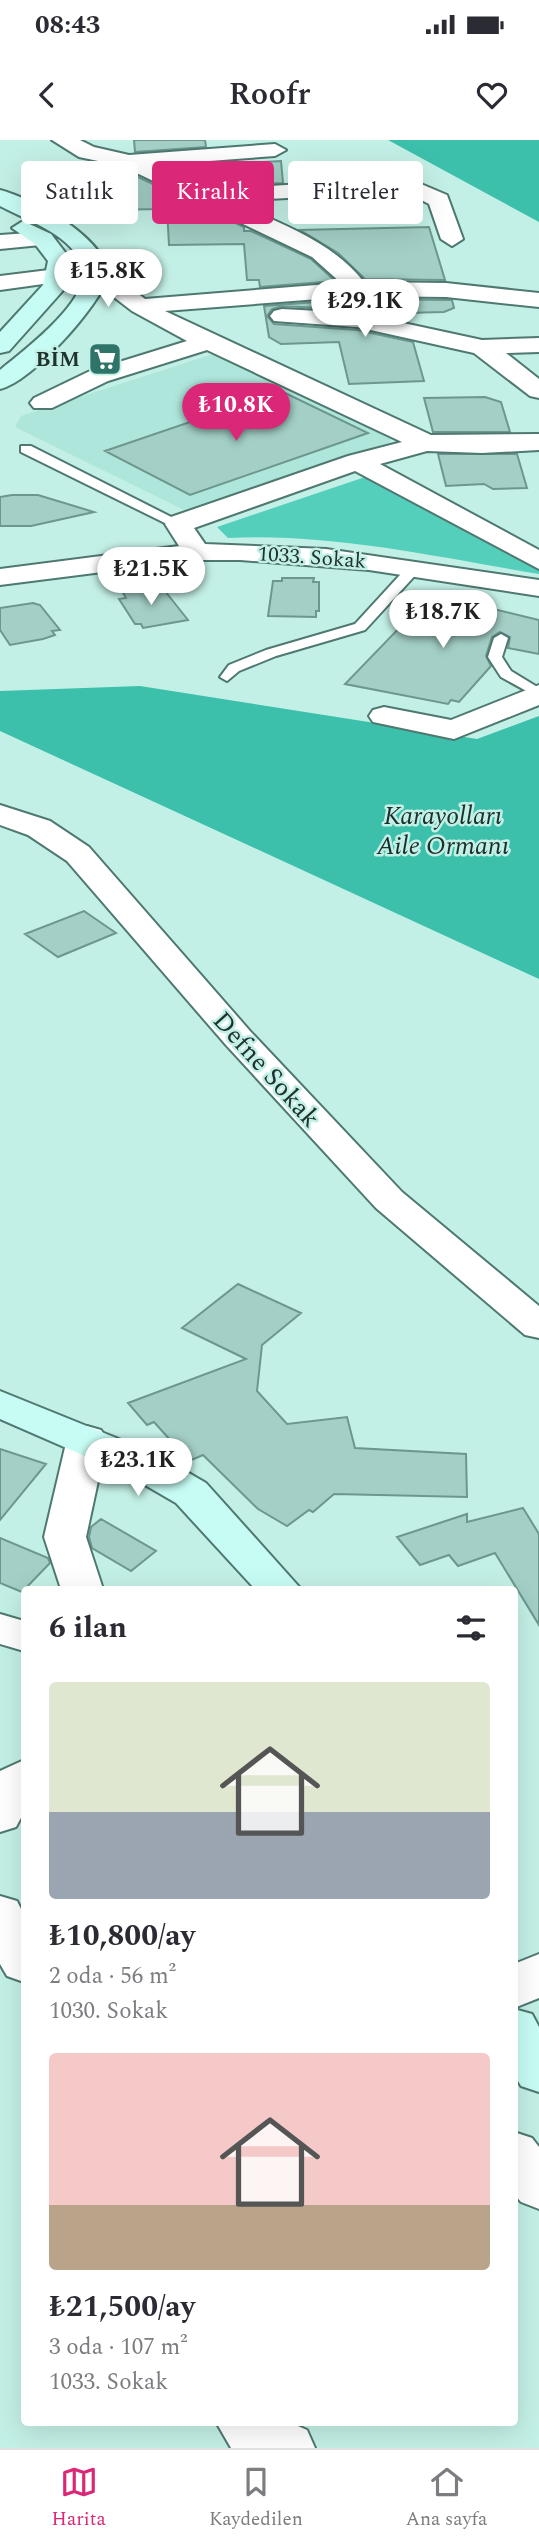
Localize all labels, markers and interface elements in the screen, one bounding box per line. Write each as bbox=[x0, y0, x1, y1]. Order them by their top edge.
text: 08:43 bbox=[35, 5, 100, 45]
text: Roofr bbox=[229, 70, 310, 119]
icon: back bbox=[28, 76, 66, 114]
icon: heart bbox=[473, 76, 511, 114]
chip: Satılık bbox=[21, 161, 138, 224]
chip: Kiralık bbox=[152, 161, 274, 224]
chip: Filtreler bbox=[288, 161, 423, 224]
pin: ₺15.8K bbox=[51, 250, 165, 309]
text: ₺15.8K bbox=[70, 254, 146, 289]
pin: ₺29.1K bbox=[308, 280, 422, 339]
text: ₺29.1K bbox=[327, 284, 403, 319]
supermarket icon: BİM bbox=[86, 340, 124, 378]
place label: BİM bbox=[36, 344, 80, 376]
pin: ₺10.8K bbox=[179, 384, 293, 443]
text: ₺10.8K bbox=[198, 388, 274, 423]
street label: 1033. Sokak bbox=[257, 538, 368, 578]
pin: ₺21.5K bbox=[94, 547, 208, 607]
text: ₺21.5K bbox=[113, 552, 189, 587]
pin: ₺18.7K bbox=[386, 590, 500, 650]
text: ₺18.7K bbox=[405, 595, 481, 630]
park label: Karayolları Aile Ormanı bbox=[376, 796, 509, 866]
street label: Defne Sokak bbox=[203, 1002, 330, 1137]
pin: ₺23.1K bbox=[81, 1438, 195, 1498]
text: ₺23.1K bbox=[100, 1443, 176, 1478]
text: 6 ilan bbox=[49, 1605, 127, 1651]
icon: filters bbox=[452, 1609, 490, 1647]
icon: home bbox=[207, 1728, 333, 1854]
text: ₺10,800/ay bbox=[49, 1913, 195, 1959]
text: 2 oda · 56 m² bbox=[49, 1959, 176, 1994]
text: 1030. Sokak bbox=[49, 1994, 168, 2029]
icon: home bbox=[207, 2099, 333, 2225]
text: ₺21,500/ay bbox=[49, 2284, 195, 2330]
text: 3 oda · 107 m² bbox=[49, 2330, 187, 2365]
text: 1033. Sokak bbox=[49, 2365, 168, 2400]
tab: Harita bbox=[52, 2463, 106, 2534]
tab: Kaydedilen bbox=[209, 2463, 303, 2534]
tab: Ana sayfa bbox=[406, 2463, 487, 2534]

